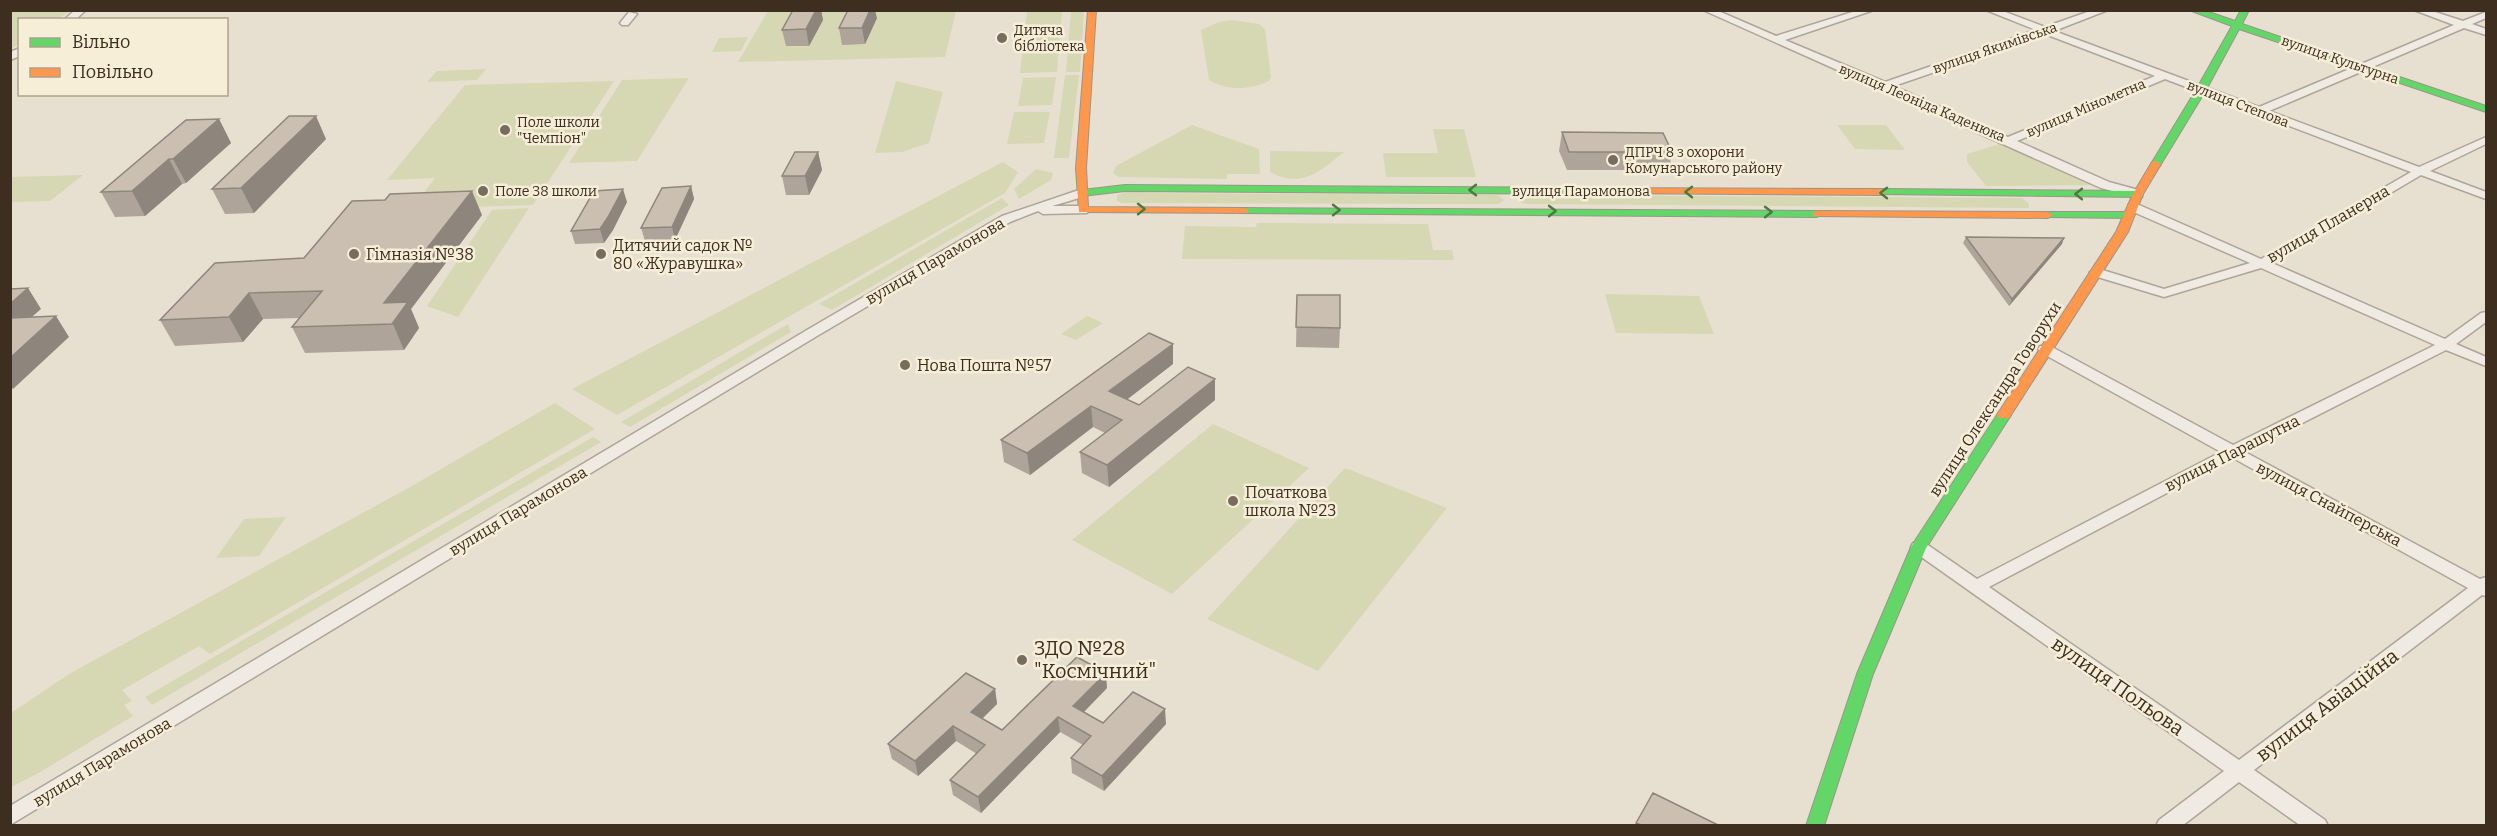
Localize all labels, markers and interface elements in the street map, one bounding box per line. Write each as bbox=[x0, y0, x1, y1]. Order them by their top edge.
legend bbox=[18, 18, 228, 96]
street label: вулиця Якимівська bbox=[1931, 19, 2060, 77]
place label: Дитяча бібліотека bbox=[1014, 22, 1085, 55]
text: Вільно bbox=[72, 31, 130, 53]
marker: Дитяча бібліотека bbox=[995, 31, 1009, 45]
street label: вулиця Культурна bbox=[2279, 32, 2401, 88]
street label: вулиця Леоніда Каденюка bbox=[1836, 60, 2008, 146]
text: Повільно bbox=[72, 61, 153, 83]
street label: вулиця Мінометна bbox=[2024, 75, 2149, 141]
street label: вулиця Степова bbox=[2185, 77, 2292, 131]
place label: Поле школи "Чемпіон" bbox=[517, 114, 600, 147]
marker: Поле школи "Чемпіон" bbox=[498, 123, 512, 137]
place label: ДПРЧ 8 з охорони Комунарського району bbox=[1625, 144, 1783, 177]
marker: ДПРЧ 8 з охорони Комунарського району bbox=[1606, 153, 1620, 167]
street label: вулиця Планерна bbox=[2263, 181, 2393, 267]
place label: Поле 38 школи bbox=[495, 183, 597, 200]
street label: вулиця Парамонова bbox=[1512, 183, 1650, 200]
marker: Поле 38 школи bbox=[476, 184, 490, 198]
one-way arrow bbox=[1469, 184, 1478, 196]
one-way arrow bbox=[1685, 186, 1694, 198]
one-way arrow bbox=[1880, 187, 1889, 199]
one-way arrow bbox=[2075, 188, 2084, 200]
one-way arrow bbox=[1137, 203, 1146, 215]
one-way arrow bbox=[1332, 204, 1341, 216]
one-way arrow bbox=[1548, 205, 1557, 217]
one-way arrow bbox=[1764, 206, 1773, 218]
street label: вулиця Парамонова bbox=[862, 213, 1008, 309]
place label: Дитячий садок № 80 «Журавушка» bbox=[613, 236, 753, 273]
place label: Гімназія №38 bbox=[366, 245, 474, 264]
marker: Гімназія №38 bbox=[347, 247, 361, 261]
marker: Дитячий садок № 80 «Журавушка» bbox=[594, 247, 608, 261]
street label: вулиця Олександра Говорухи bbox=[1925, 298, 2065, 500]
place label: Нова Пошта №57 bbox=[917, 356, 1051, 375]
marker: Нова Пошта №57 bbox=[898, 358, 912, 372]
street label: вулиця Парашутна bbox=[2161, 411, 2303, 495]
street label: вулиця Снайперська bbox=[2253, 458, 2405, 550]
street label: вулиця Парамонова bbox=[446, 462, 591, 560]
place label: Початкова школа №23 bbox=[1245, 483, 1336, 520]
marker: Початкова школа №23 bbox=[1226, 494, 1240, 508]
street label: вулиця Польова bbox=[2047, 631, 2189, 741]
place label: ЗДО №28 "Космічний" bbox=[1034, 636, 1156, 683]
street label: вулиця Авіаційна bbox=[2251, 644, 2403, 766]
marker: ЗДО №28 "Космічний" bbox=[1015, 653, 1029, 667]
street label: вулиця Парамонова bbox=[30, 713, 175, 811]

